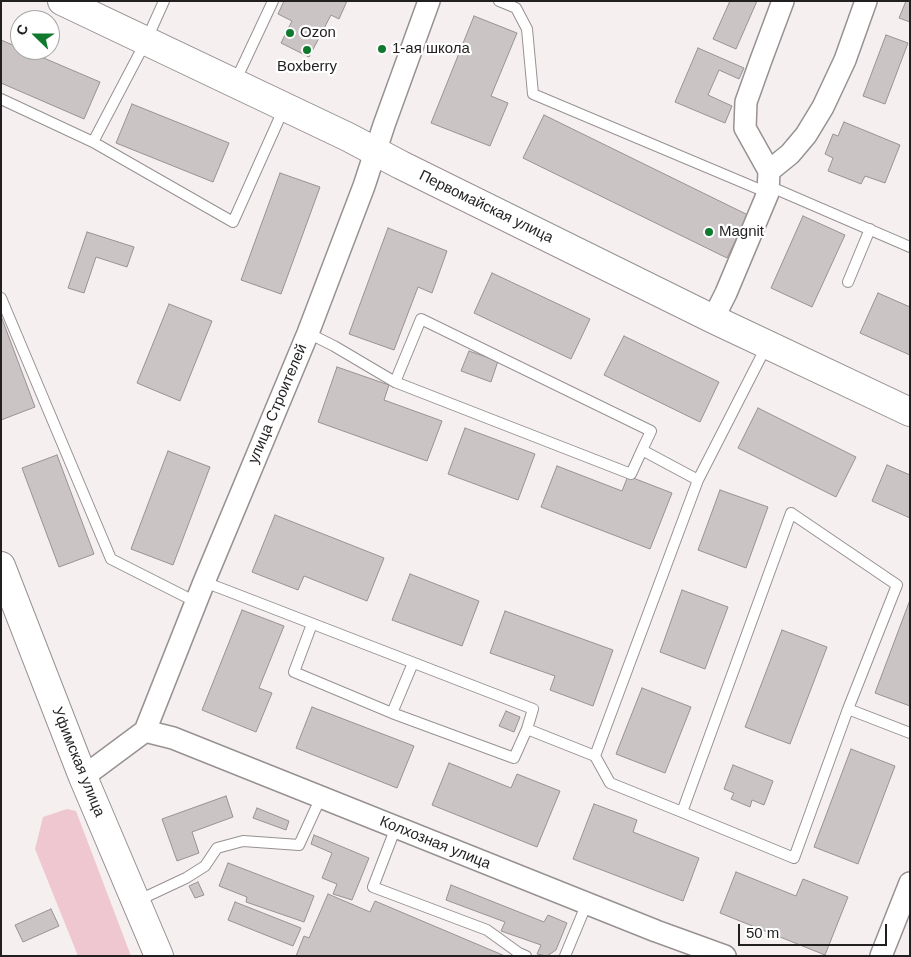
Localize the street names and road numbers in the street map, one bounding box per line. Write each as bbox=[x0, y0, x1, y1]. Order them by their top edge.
street label: Первомайская улица bbox=[416, 167, 556, 247]
street label: улица Строителей bbox=[245, 341, 311, 467]
street label: Уфимская улица bbox=[48, 704, 108, 820]
street label: Колхозная улица bbox=[377, 813, 493, 873]

